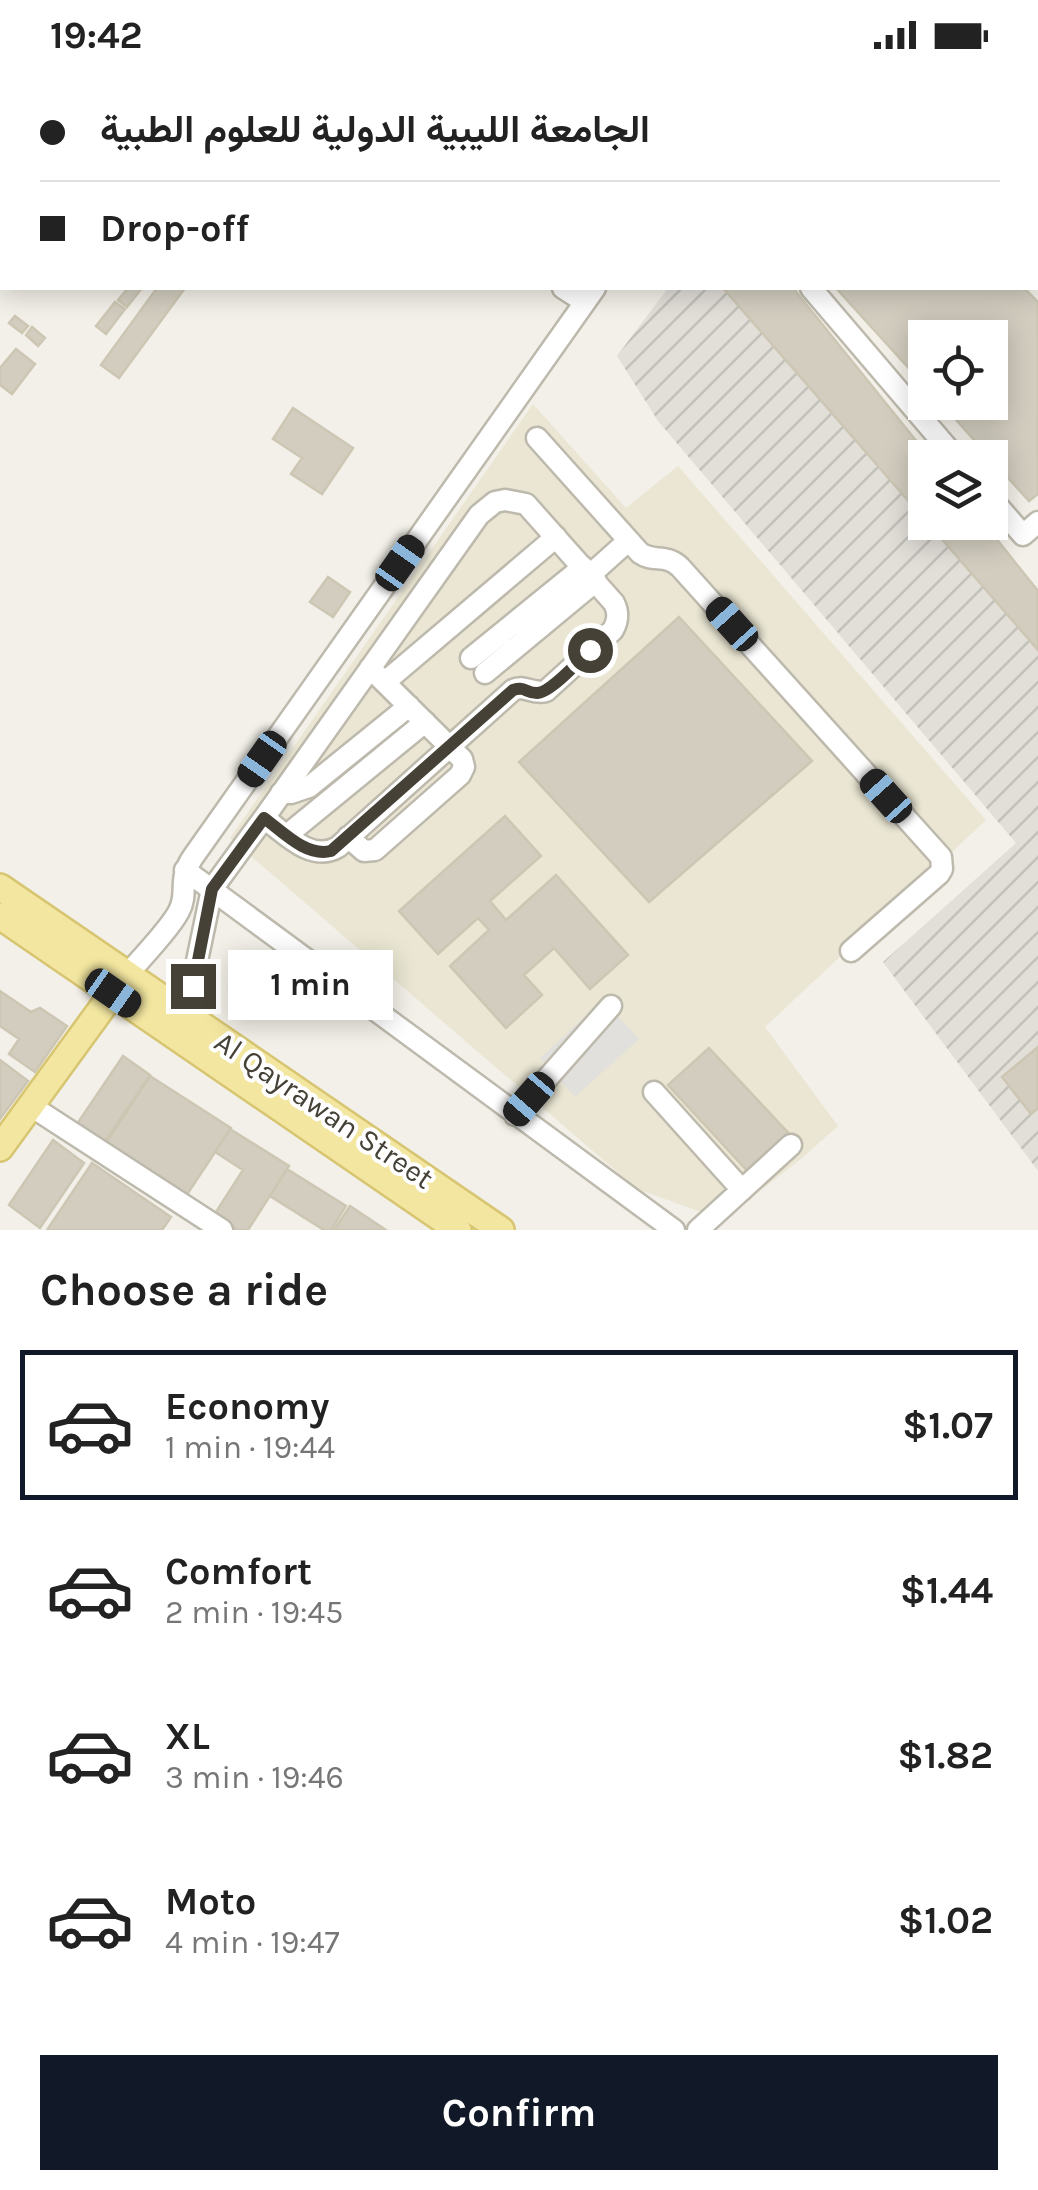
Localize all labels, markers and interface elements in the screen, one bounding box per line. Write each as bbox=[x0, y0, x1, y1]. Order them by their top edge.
text: 19:42 bbox=[50, 13, 143, 58]
text: الجامعة الليبية الدولية للعلوم الطبية bbox=[100, 107, 650, 152]
text: Drop-off bbox=[100, 206, 249, 251]
map controls bbox=[908, 320, 1008, 540]
button: locate bbox=[908, 320, 1008, 420]
button: layers bbox=[908, 440, 1008, 540]
car bbox=[371, 530, 429, 596]
car bbox=[701, 592, 763, 656]
route start bbox=[568, 628, 613, 673]
car bbox=[233, 726, 291, 792]
car bbox=[855, 764, 917, 828]
callout: 1 min bbox=[228, 951, 393, 1021]
car bbox=[80, 964, 146, 1022]
route end bbox=[171, 964, 216, 1009]
text: 1 min bbox=[270, 966, 351, 1003]
street label: Al Qayrawan Street bbox=[208, 1024, 440, 1196]
car bbox=[498, 1067, 560, 1131]
text: Choose a ride bbox=[40, 1264, 328, 1316]
icon: car bbox=[45, 1380, 135, 1470]
text: Economy bbox=[165, 1384, 329, 1429]
text: $1.07 bbox=[902, 1403, 993, 1448]
text: 1 min · 19:44 bbox=[165, 1429, 335, 1466]
icon: car bbox=[45, 1545, 135, 1635]
text: Comfort bbox=[165, 1549, 312, 1594]
text: $1.44 bbox=[900, 1568, 993, 1613]
text: 2 min · 19:45 bbox=[165, 1594, 343, 1631]
icon: car bbox=[45, 1710, 135, 1800]
text: XL bbox=[165, 1714, 210, 1759]
text: $1.82 bbox=[898, 1733, 993, 1778]
text: 3 min · 19:46 bbox=[165, 1759, 344, 1796]
icon: car bbox=[45, 1875, 135, 1965]
text: Moto bbox=[165, 1879, 256, 1924]
text: $1.02 bbox=[898, 1898, 993, 1943]
text: 4 min · 19:47 bbox=[165, 1924, 340, 1961]
button: Confirm bbox=[40, 2055, 998, 2170]

